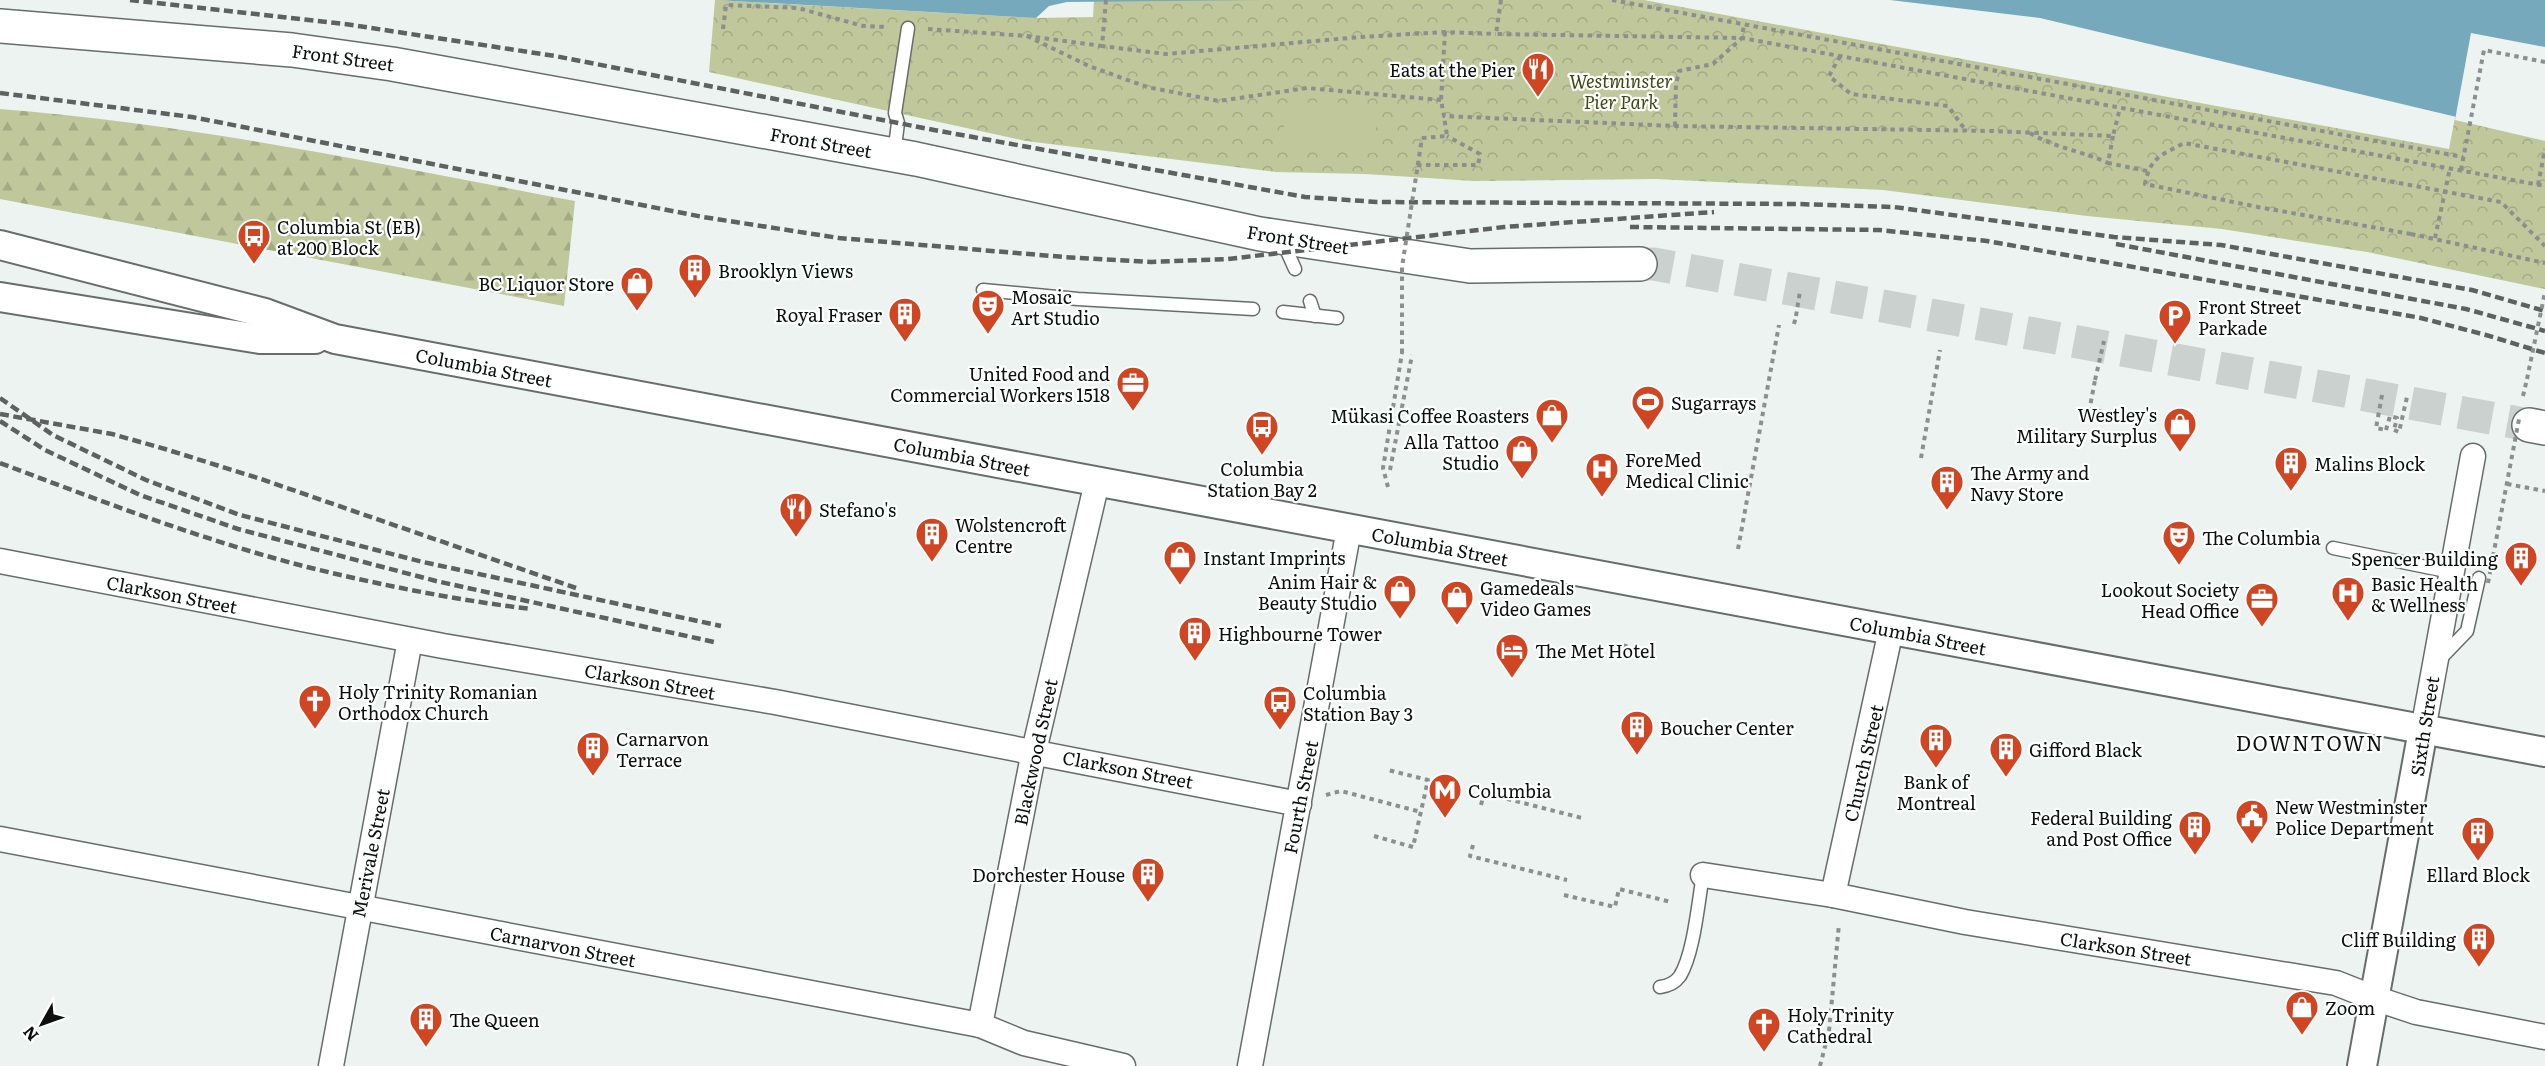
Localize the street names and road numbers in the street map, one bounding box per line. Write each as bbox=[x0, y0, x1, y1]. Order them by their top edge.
street label: Front Street bbox=[290, 36, 397, 78]
street label: Front Street bbox=[768, 120, 875, 164]
street label: Front Street bbox=[1245, 218, 1352, 261]
street label: Columbia Street bbox=[413, 341, 555, 394]
street label: Columbia Street bbox=[891, 430, 1033, 483]
street label: Columbia Street bbox=[1369, 520, 1511, 573]
street label: Clarkson Street bbox=[104, 568, 240, 620]
street label: Columbia Street bbox=[1847, 609, 1989, 662]
street label: Clarkson Street bbox=[582, 656, 718, 706]
street label: Sixth Street bbox=[2403, 673, 2445, 778]
street label: Blackwood Street bbox=[1006, 675, 1064, 828]
street label: Church Street bbox=[1836, 701, 1890, 824]
street label: Fourth Street bbox=[1276, 737, 1324, 856]
street label: Clarkson Street bbox=[1060, 743, 1196, 795]
street label: Merivale Street bbox=[344, 785, 396, 920]
street label: Carnarvon Street bbox=[488, 919, 639, 974]
street label: Clarkson Street bbox=[2058, 924, 2194, 972]

